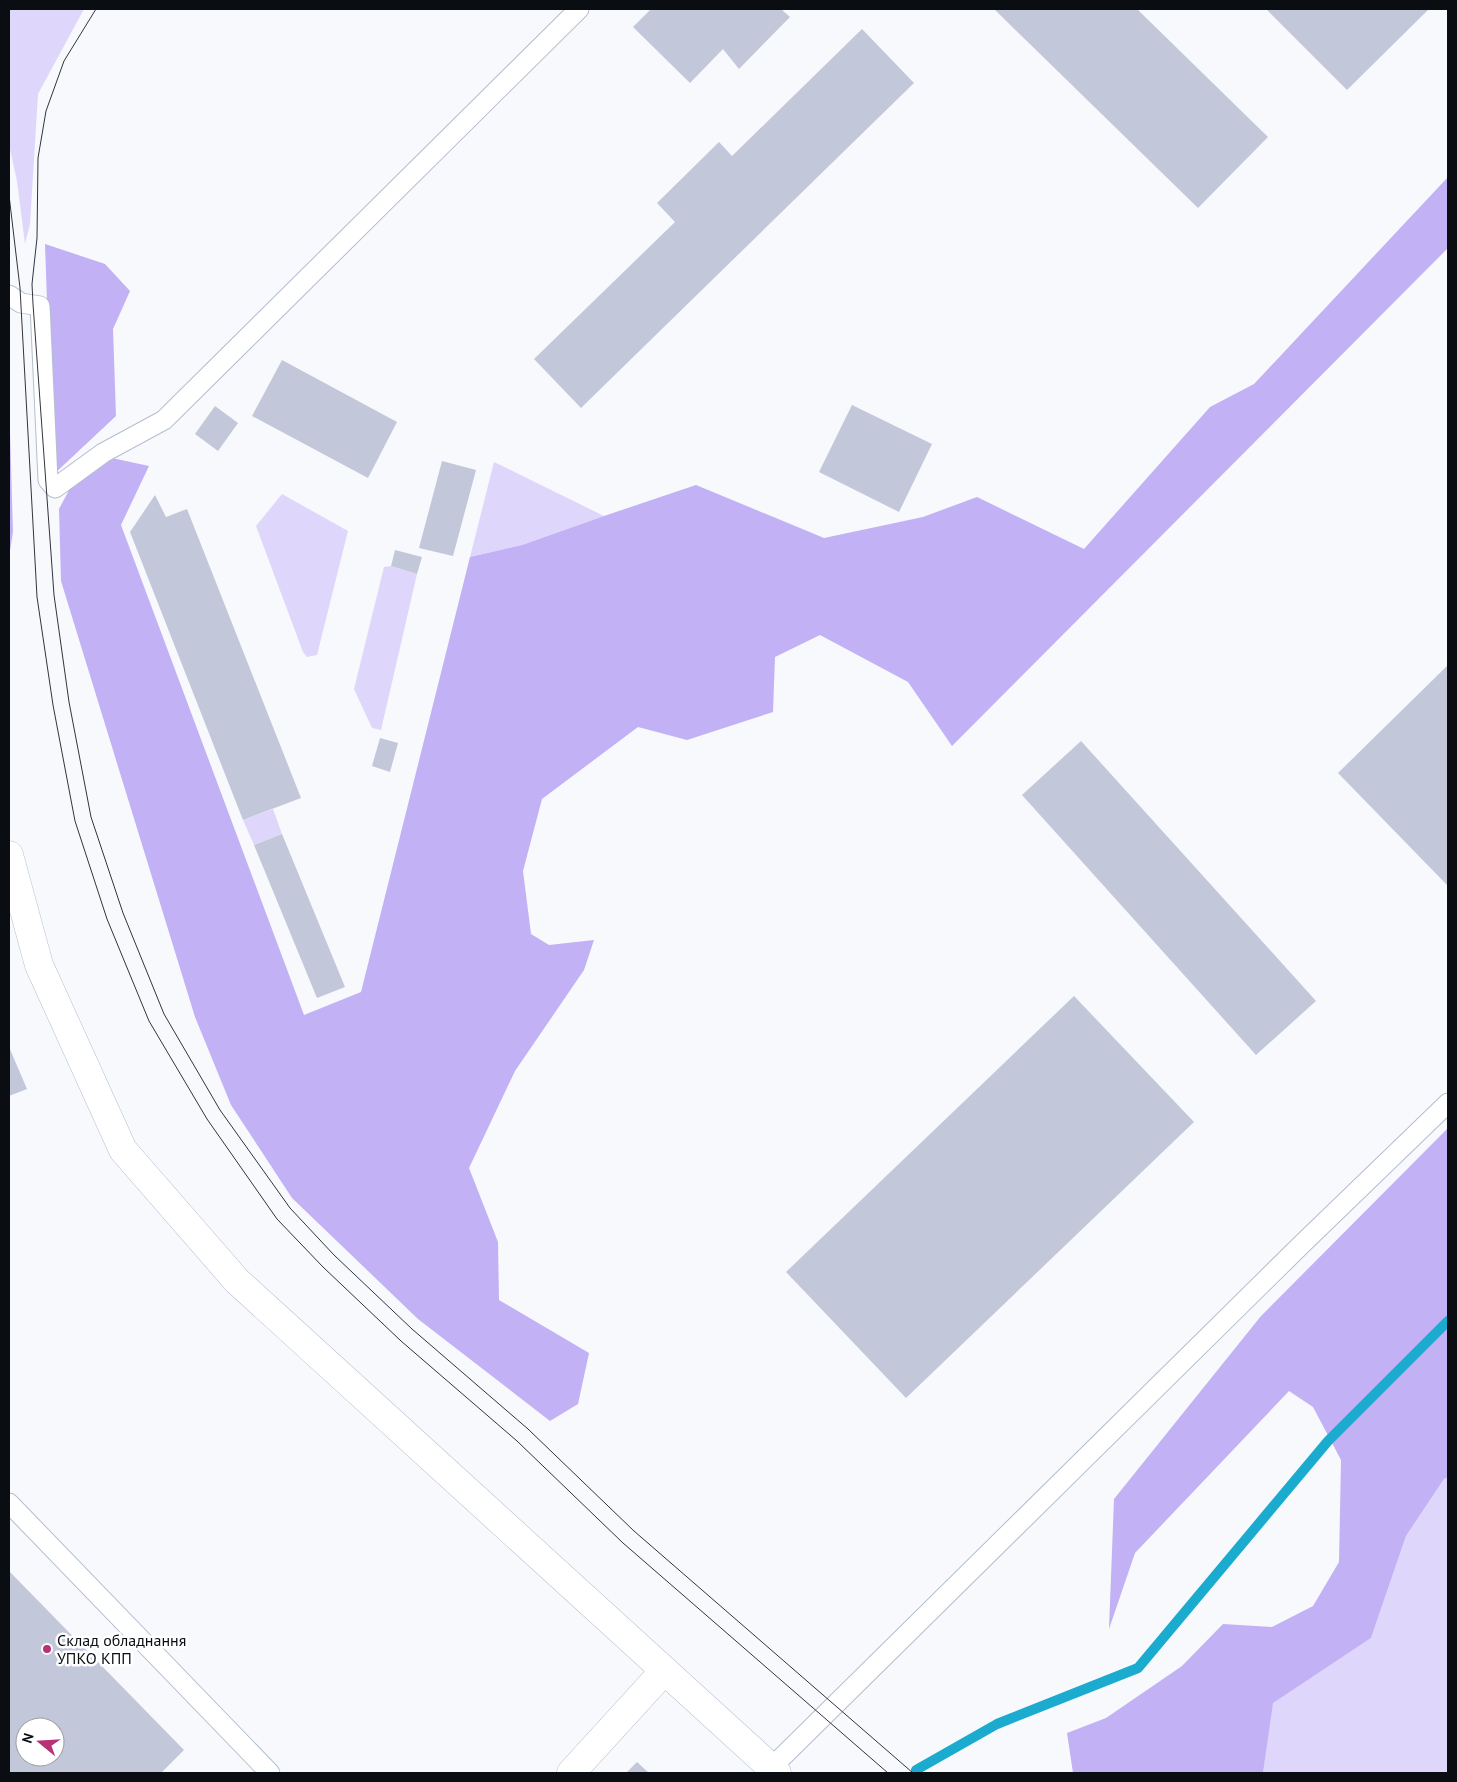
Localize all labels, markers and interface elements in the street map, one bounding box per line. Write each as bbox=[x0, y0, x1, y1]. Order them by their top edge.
place label: Склад обладнання УПКО КПП bbox=[57, 1630, 186, 1668]
marker: Склад обладнання УПКО КПП bbox=[41, 1643, 53, 1655]
north arrow bbox=[15, 1717, 65, 1767]
text: N bbox=[18, 1731, 38, 1745]

